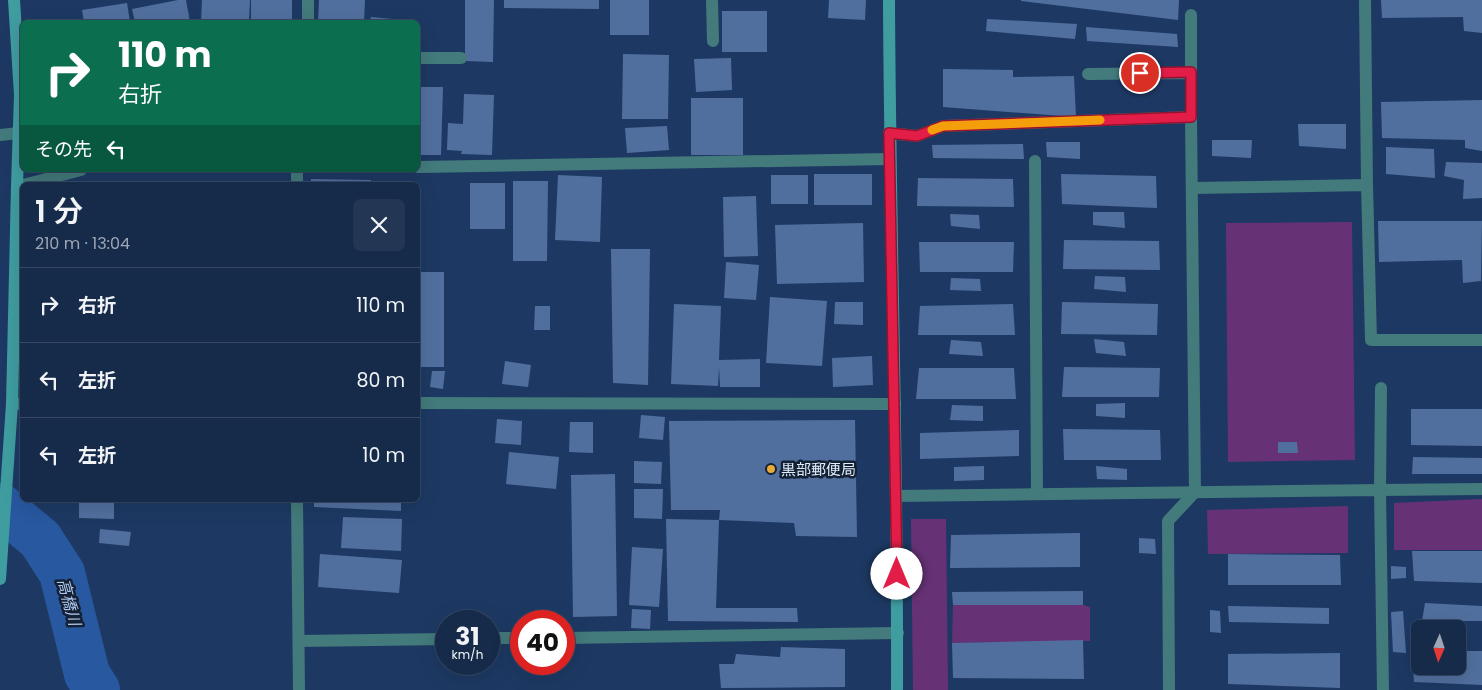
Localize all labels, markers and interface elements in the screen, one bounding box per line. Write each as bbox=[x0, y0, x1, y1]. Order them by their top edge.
text: 110 m bbox=[118, 30, 212, 79]
icon: right bbox=[35, 40, 100, 105]
pin bbox=[1119, 52, 1161, 94]
icon: arrive bbox=[1126, 59, 1154, 87]
text: 右折 bbox=[118, 79, 162, 110]
icon: left bbox=[102, 135, 130, 163]
text: その先 bbox=[35, 136, 92, 163]
text: 1 分 bbox=[35, 190, 83, 233]
button: close bbox=[353, 199, 405, 251]
text: 210 m · 13:04 bbox=[35, 232, 130, 255]
icon: right bbox=[35, 291, 63, 319]
text: 右折 bbox=[78, 292, 116, 319]
text: 110 m bbox=[356, 292, 405, 319]
icon: left bbox=[35, 366, 63, 394]
text: 左折 bbox=[78, 367, 116, 394]
text: 80 m bbox=[356, 367, 405, 394]
icon: left bbox=[35, 441, 63, 469]
text: 左折 bbox=[78, 442, 116, 469]
text: 10 m bbox=[362, 442, 405, 469]
place label: 黒部郵便局 bbox=[781, 459, 856, 480]
marker: 黒部郵便局 bbox=[765, 463, 777, 475]
position arrow bbox=[870, 547, 922, 599]
water label: 高橋川 bbox=[52, 576, 87, 630]
speed limit sign: 40 bbox=[510, 610, 575, 675]
text: 31 bbox=[455, 619, 480, 654]
north arrow bbox=[1411, 620, 1466, 675]
map controls bbox=[1411, 620, 1466, 675]
text: km/h bbox=[452, 646, 483, 663]

